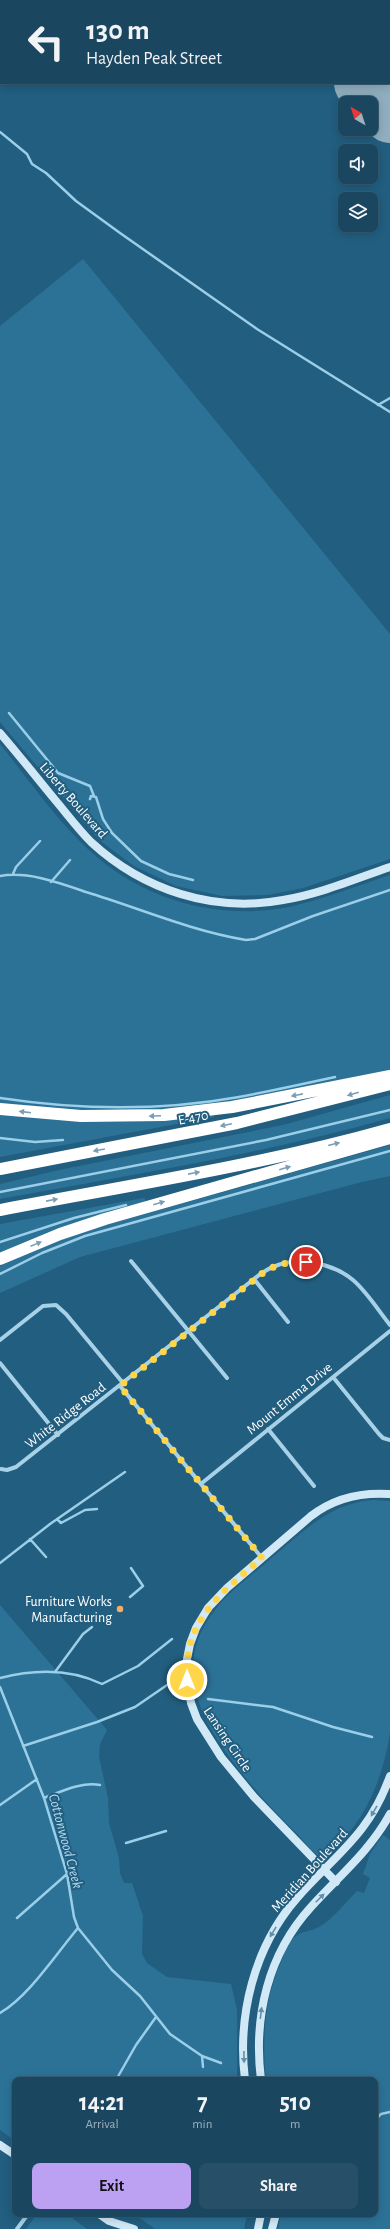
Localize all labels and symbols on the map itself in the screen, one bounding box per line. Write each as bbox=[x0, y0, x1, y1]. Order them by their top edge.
north arrow bbox=[338, 96, 378, 136]
street label: Liberty Boulevard bbox=[37, 760, 110, 841]
one-way arrow bbox=[291, 1092, 303, 1098]
one-way arrow bbox=[346, 1092, 359, 1098]
street label: E-470 bbox=[177, 1108, 210, 1128]
one-way arrow bbox=[19, 1109, 31, 1115]
one-way arrow bbox=[149, 1112, 161, 1119]
one-way arrow bbox=[220, 1123, 232, 1129]
one-way arrow bbox=[329, 1141, 341, 1147]
one-way arrow bbox=[93, 1148, 105, 1154]
one-way arrow bbox=[279, 1165, 291, 1171]
one-way arrow bbox=[187, 1170, 200, 1176]
one-way arrow bbox=[46, 1197, 58, 1203]
one-way arrow bbox=[153, 1200, 166, 1206]
one-way arrow bbox=[30, 1240, 42, 1246]
pin bbox=[289, 1245, 323, 1279]
street label: Mount Emma Drive bbox=[244, 1360, 335, 1437]
street label: White Ridge Road bbox=[23, 1380, 109, 1451]
place label: Furniture Works Manufacturing bbox=[25, 1595, 112, 1625]
marker: Furniture Works Manufacturing bbox=[115, 1604, 125, 1614]
position arrow bbox=[166, 1659, 208, 1701]
street label: Lansing Circle bbox=[200, 1705, 254, 1774]
water label: Cottonwood Creek bbox=[46, 1792, 85, 1890]
one-way arrow bbox=[370, 1805, 377, 1817]
street label: Meridian Boulevard bbox=[269, 1826, 351, 1915]
one-way arrow bbox=[315, 1893, 325, 1903]
one-way arrow bbox=[269, 1926, 276, 1938]
one-way arrow bbox=[258, 2007, 265, 2019]
one-way arrow bbox=[241, 2051, 247, 2064]

